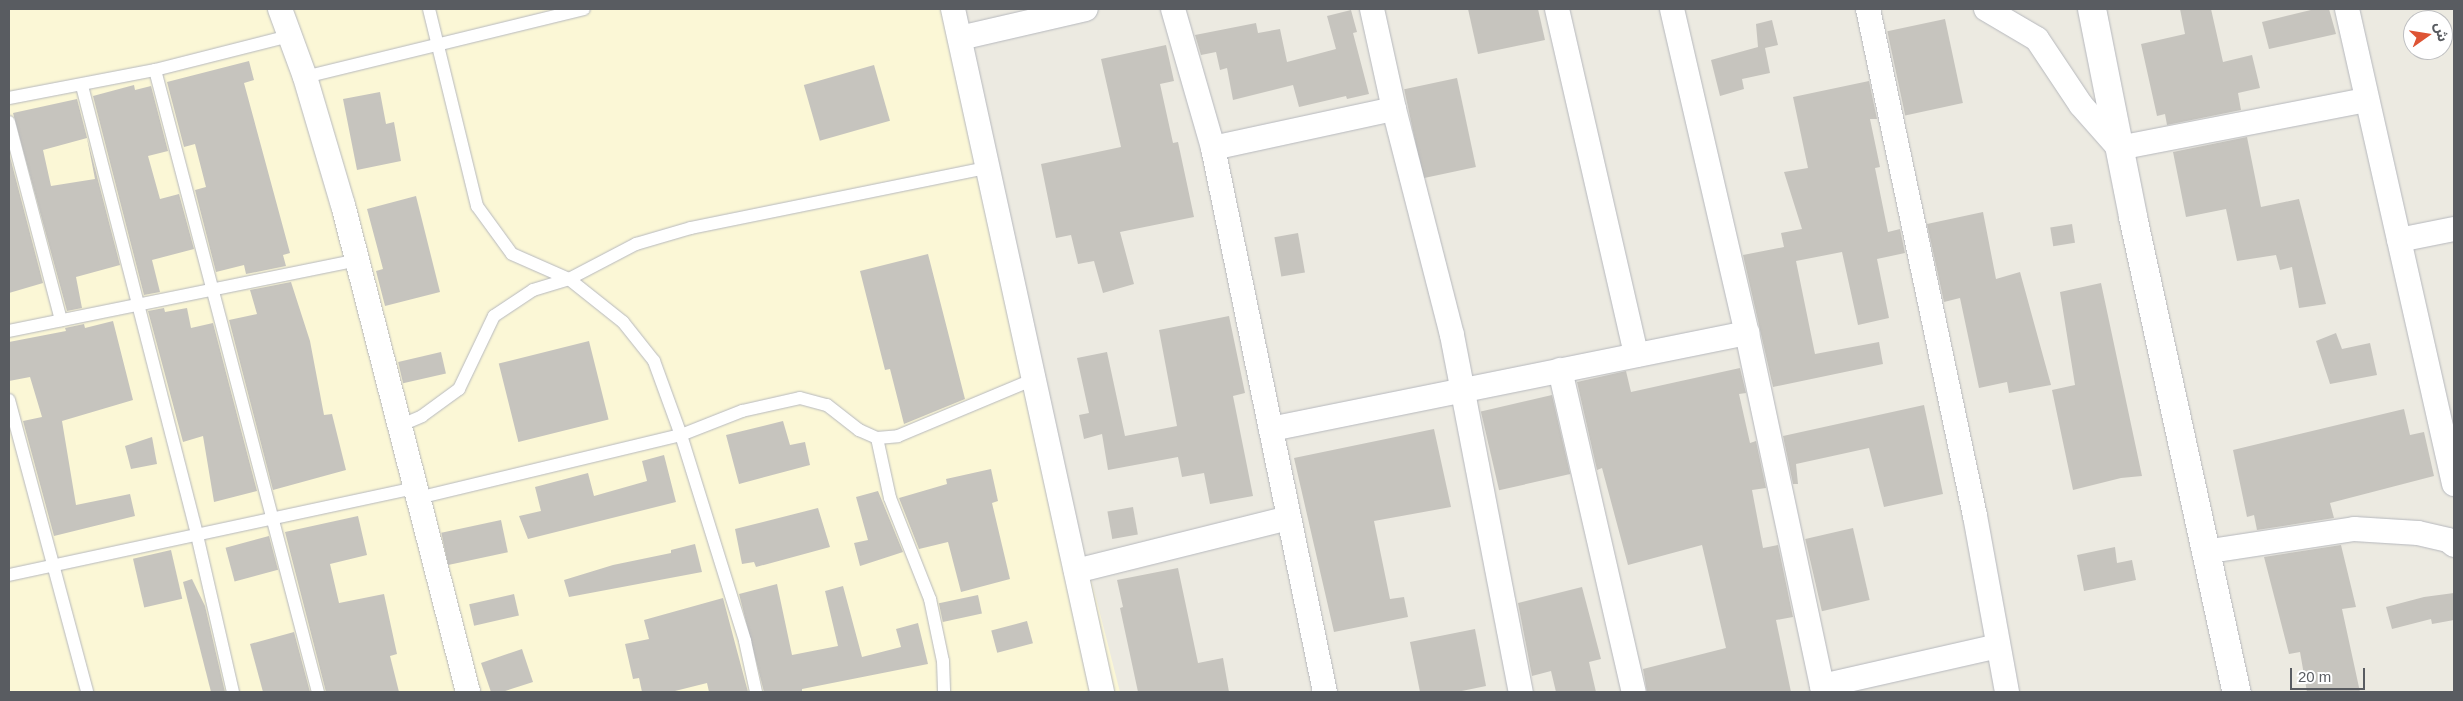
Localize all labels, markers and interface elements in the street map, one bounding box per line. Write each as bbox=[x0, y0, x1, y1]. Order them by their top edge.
north arrow bbox=[2403, 10, 2453, 60]
text: ش bbox=[2432, 21, 2452, 43]
scale bar bbox=[2293, 658, 2368, 690]
text: 20 m bbox=[2298, 668, 2331, 685]

